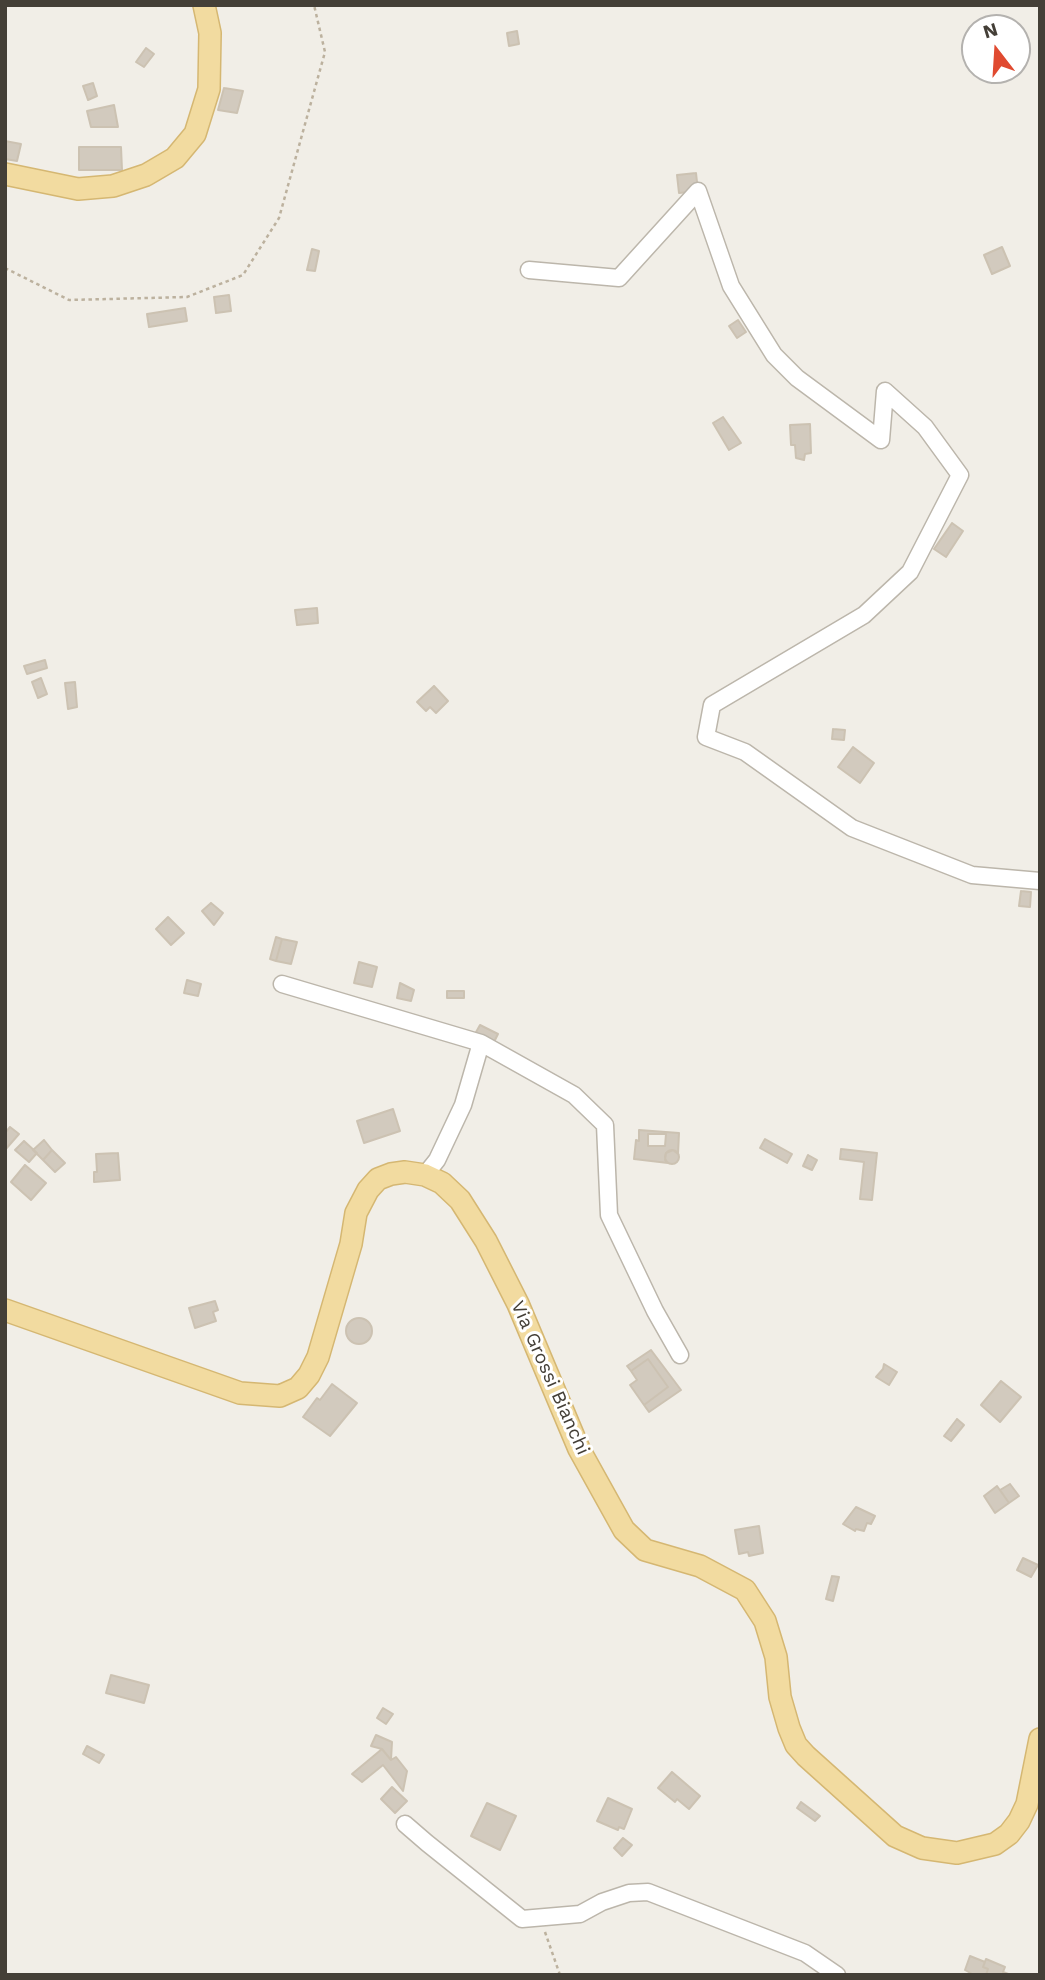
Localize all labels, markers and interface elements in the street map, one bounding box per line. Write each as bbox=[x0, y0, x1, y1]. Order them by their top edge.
north arrow bbox=[961, 14, 1031, 84]
text: N bbox=[980, 17, 1000, 43]
street label: Via Grossi Bianchi bbox=[506, 1297, 594, 1459]

